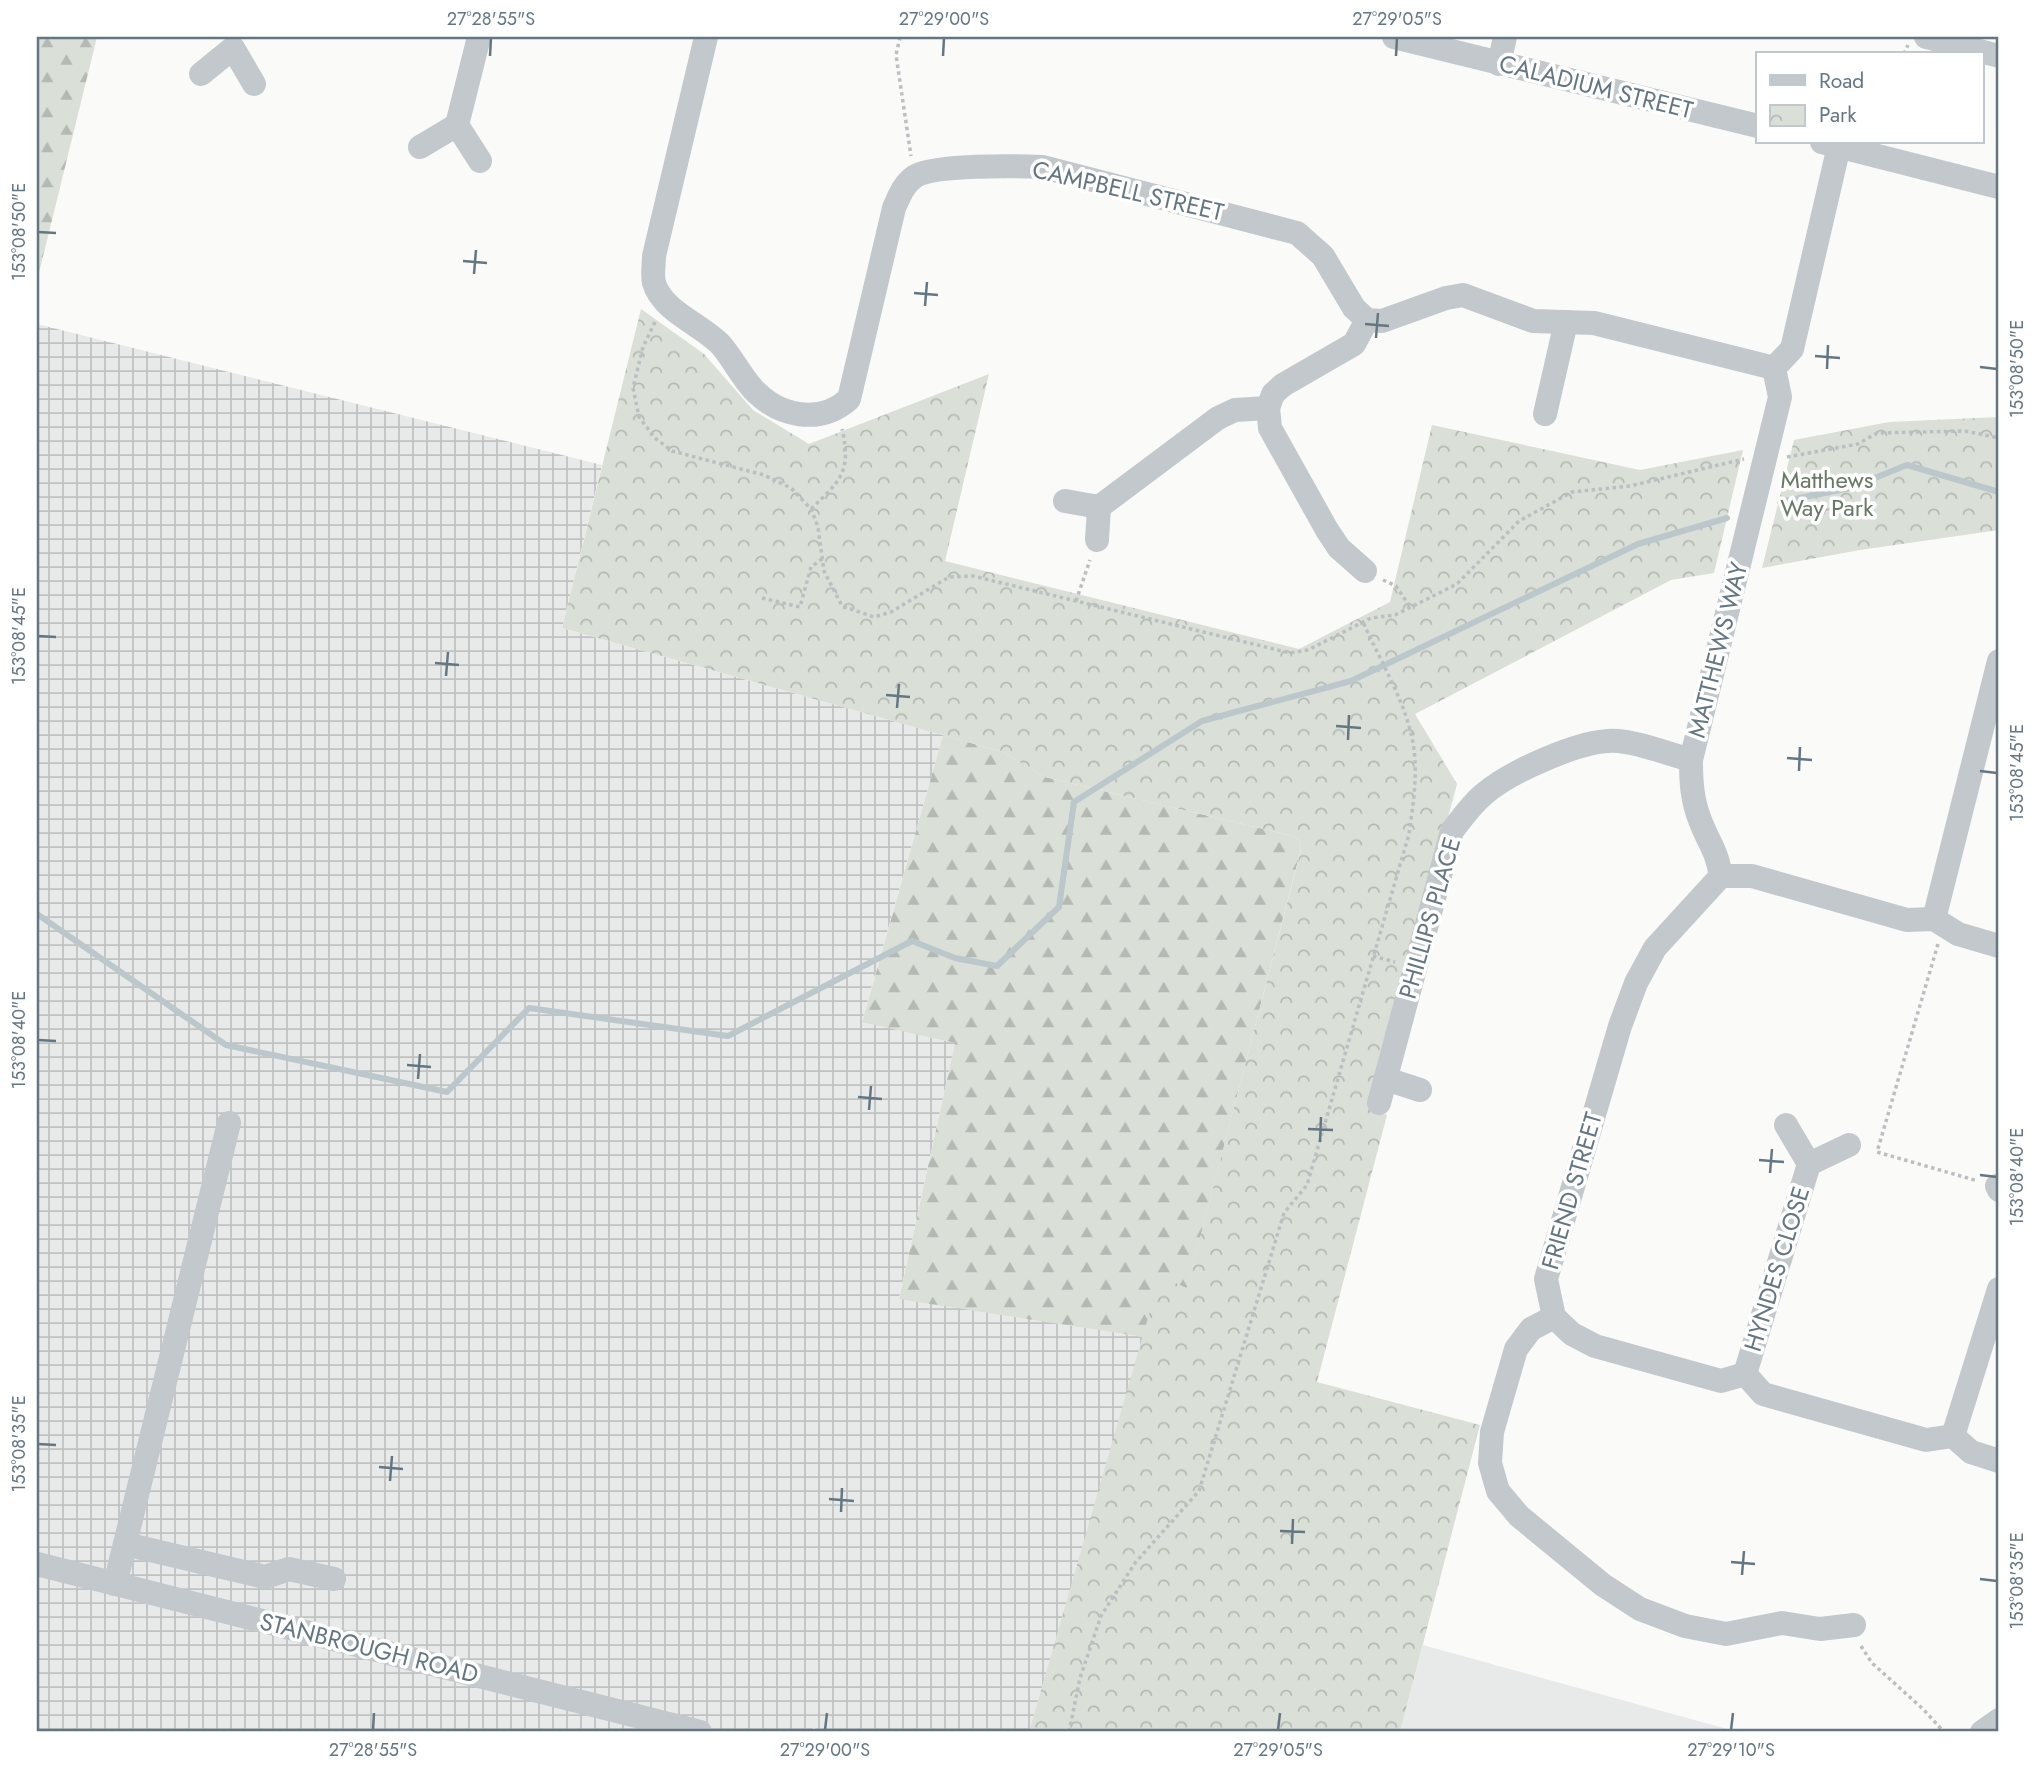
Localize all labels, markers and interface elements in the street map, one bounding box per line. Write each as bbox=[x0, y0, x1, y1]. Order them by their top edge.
text: 27°28'55"S bbox=[447, 6, 535, 32]
text: 27°29'00"S bbox=[899, 6, 989, 32]
text: 27°29'05"S bbox=[1352, 6, 1442, 32]
street label: CALADIUM STREET bbox=[1496, 46, 1697, 128]
legend bbox=[1756, 52, 1983, 144]
text: Road bbox=[1819, 66, 1864, 96]
text: Park bbox=[1819, 100, 1857, 130]
street label: CAMPBELL STREET bbox=[1029, 152, 1227, 230]
text: 153°08'50"E bbox=[6, 183, 32, 281]
text: 153°08'50"E bbox=[2004, 320, 2030, 418]
park label: Matthews Way Park bbox=[1780, 462, 1874, 525]
street label: MATTHEWS WAY bbox=[1679, 558, 1756, 741]
text: 153°08'45"E bbox=[6, 587, 32, 685]
text: 153°08'45"E bbox=[2004, 724, 2030, 822]
street label: PHILLIPS PLACE bbox=[1390, 833, 1469, 1003]
text: 153°08'40"E bbox=[6, 991, 32, 1089]
street label: FRIEND STREET bbox=[1532, 1108, 1611, 1274]
text: 153°08'40"E bbox=[2004, 1128, 2030, 1226]
street label: HYNDES CLOSE bbox=[1735, 1182, 1818, 1356]
text: 153°08'35"E bbox=[6, 1395, 32, 1493]
text: 153°08'35"E bbox=[2004, 1532, 2030, 1630]
street label: STANBROUGH ROAD bbox=[256, 1603, 482, 1692]
text: 27°28'55"S bbox=[329, 1737, 417, 1763]
text: 27°29'00"S bbox=[780, 1737, 870, 1763]
text: 27°29'05"S bbox=[1233, 1737, 1323, 1763]
text: 27°29'10"S bbox=[1687, 1737, 1775, 1763]

